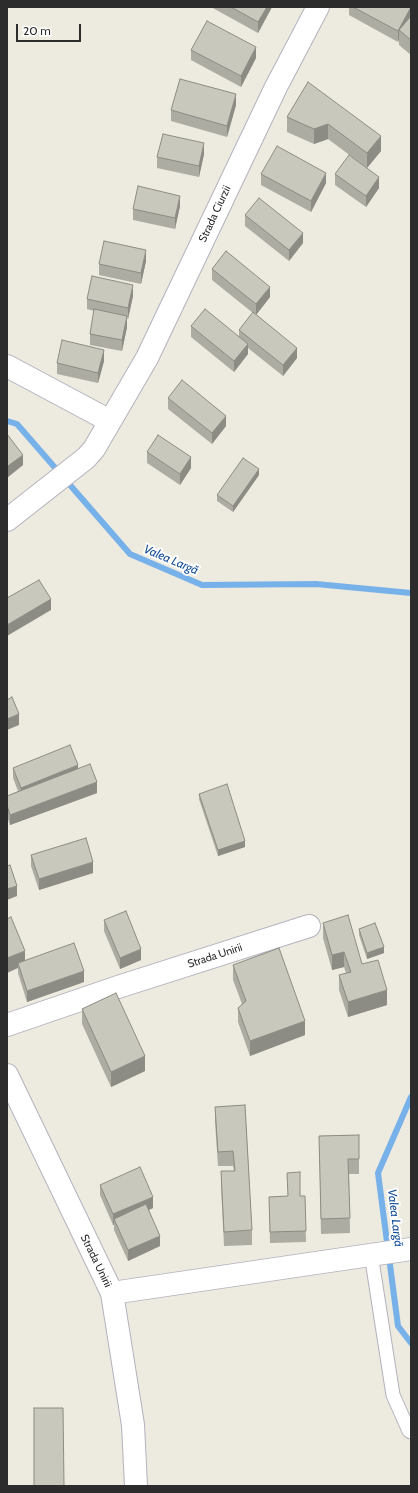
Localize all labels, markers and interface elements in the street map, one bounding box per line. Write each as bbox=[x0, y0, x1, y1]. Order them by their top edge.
scale bar bbox=[18, 16, 83, 42]
text: 20 m bbox=[23, 23, 51, 38]
street label: Strada Ciurzii bbox=[196, 184, 234, 244]
water label: Valea Largă bbox=[142, 542, 200, 578]
street label: Strada Unirii bbox=[186, 941, 244, 971]
water label: Valea Largă bbox=[384, 1188, 406, 1248]
street label: Strada Unirii bbox=[78, 1233, 114, 1289]

